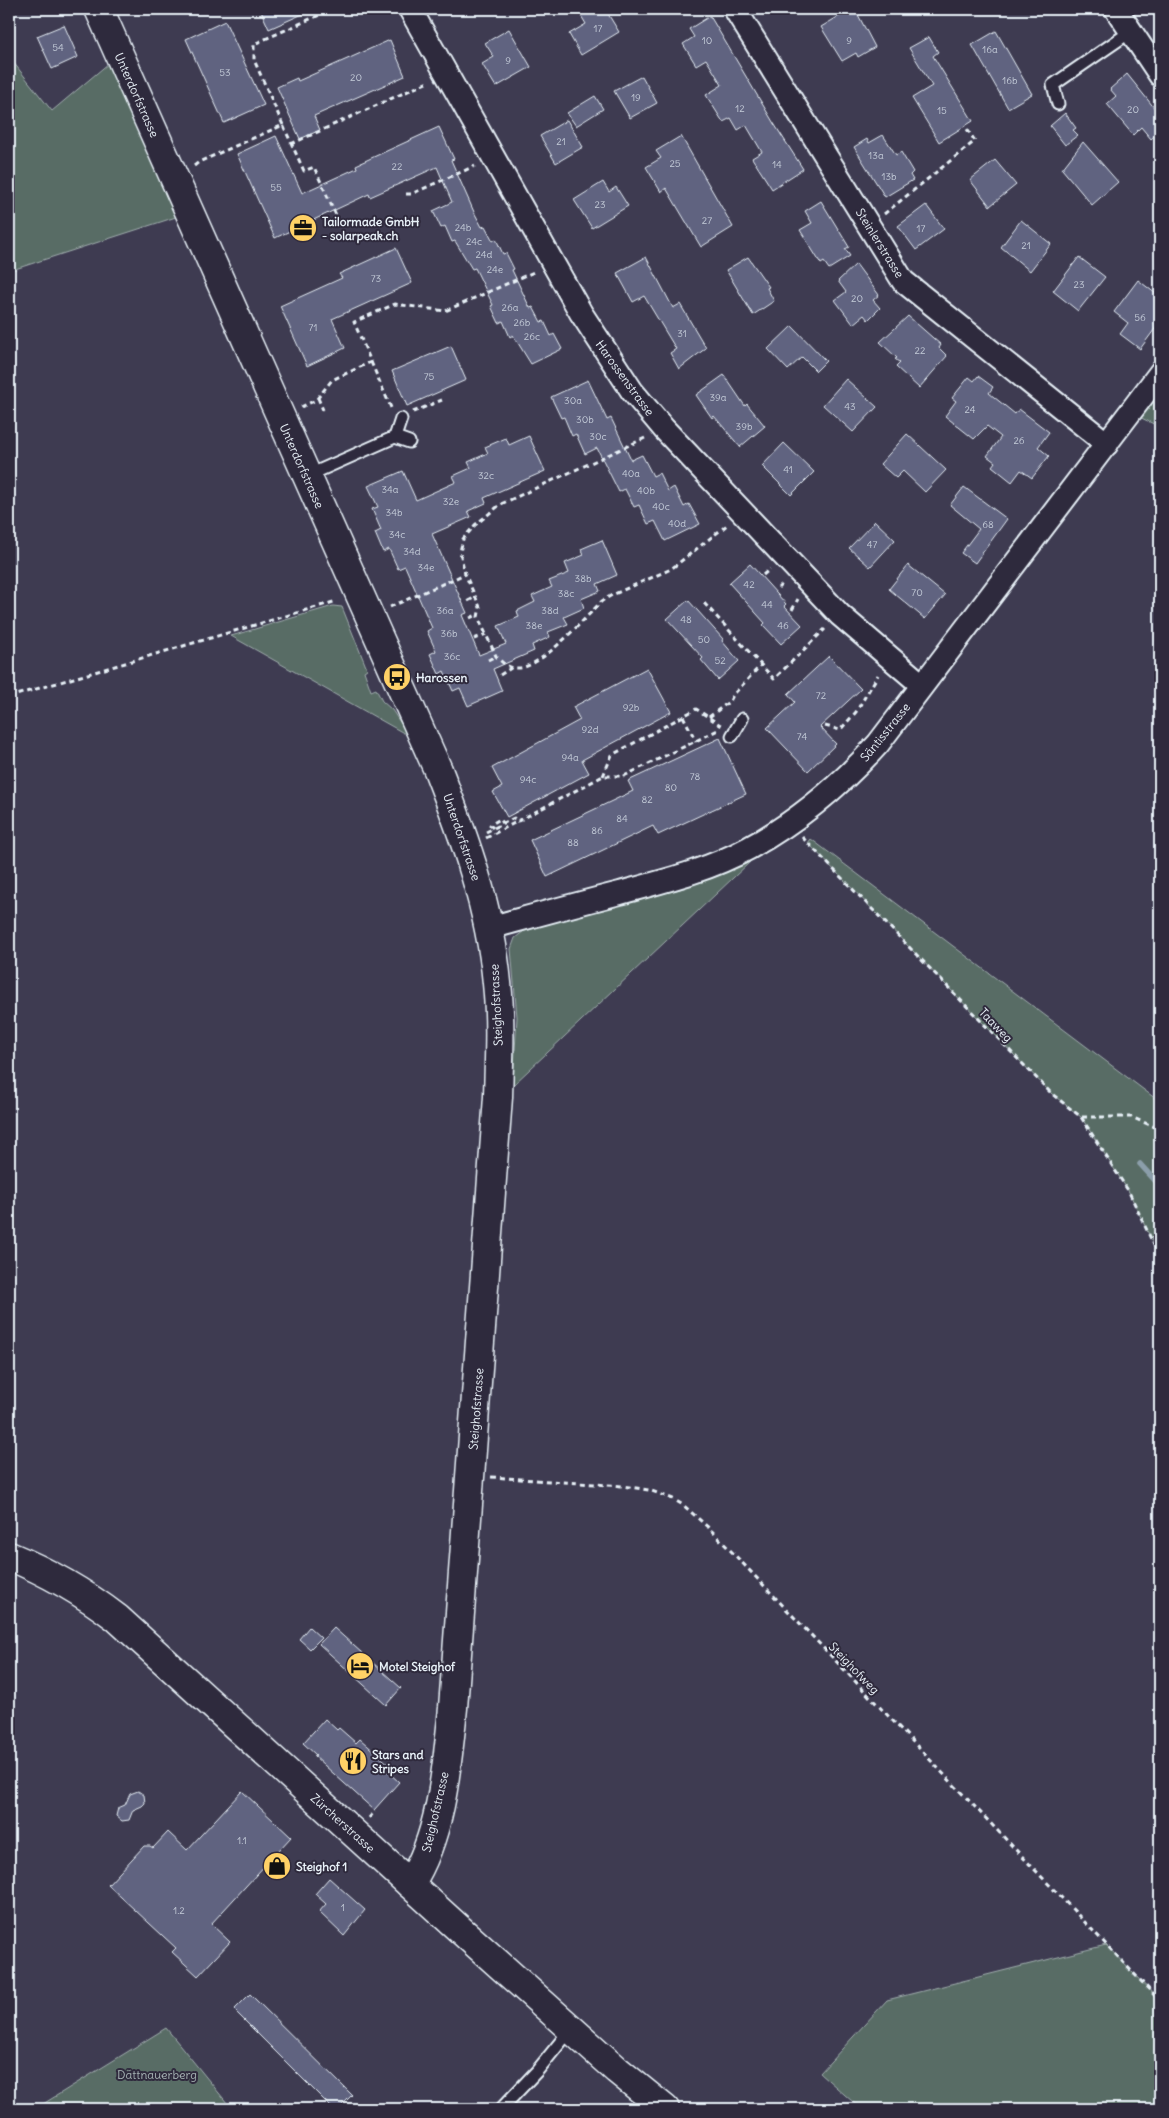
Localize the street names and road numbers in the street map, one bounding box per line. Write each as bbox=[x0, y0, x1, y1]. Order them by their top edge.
street label: Unterdorfstrasse bbox=[112, 50, 162, 140]
street label: Steinlerstrasse bbox=[853, 206, 907, 280]
street label: Harossenstrasse bbox=[593, 337, 657, 419]
street label: Unterdorfstrasse bbox=[277, 421, 327, 511]
street label: Säntisstrasse bbox=[857, 700, 913, 764]
street label: Unterdorfstrasse bbox=[440, 791, 484, 883]
street label: Steighofstrasse bbox=[486, 964, 506, 1046]
street label: Taaweg bbox=[976, 1005, 1016, 1045]
street label: Steighofstrasse bbox=[466, 1367, 486, 1451]
street label: Steighofweg bbox=[826, 1639, 882, 1697]
street label: Steighofstrasse bbox=[418, 1770, 452, 1854]
street label: Zürcherstrasse bbox=[308, 1790, 378, 1856]

